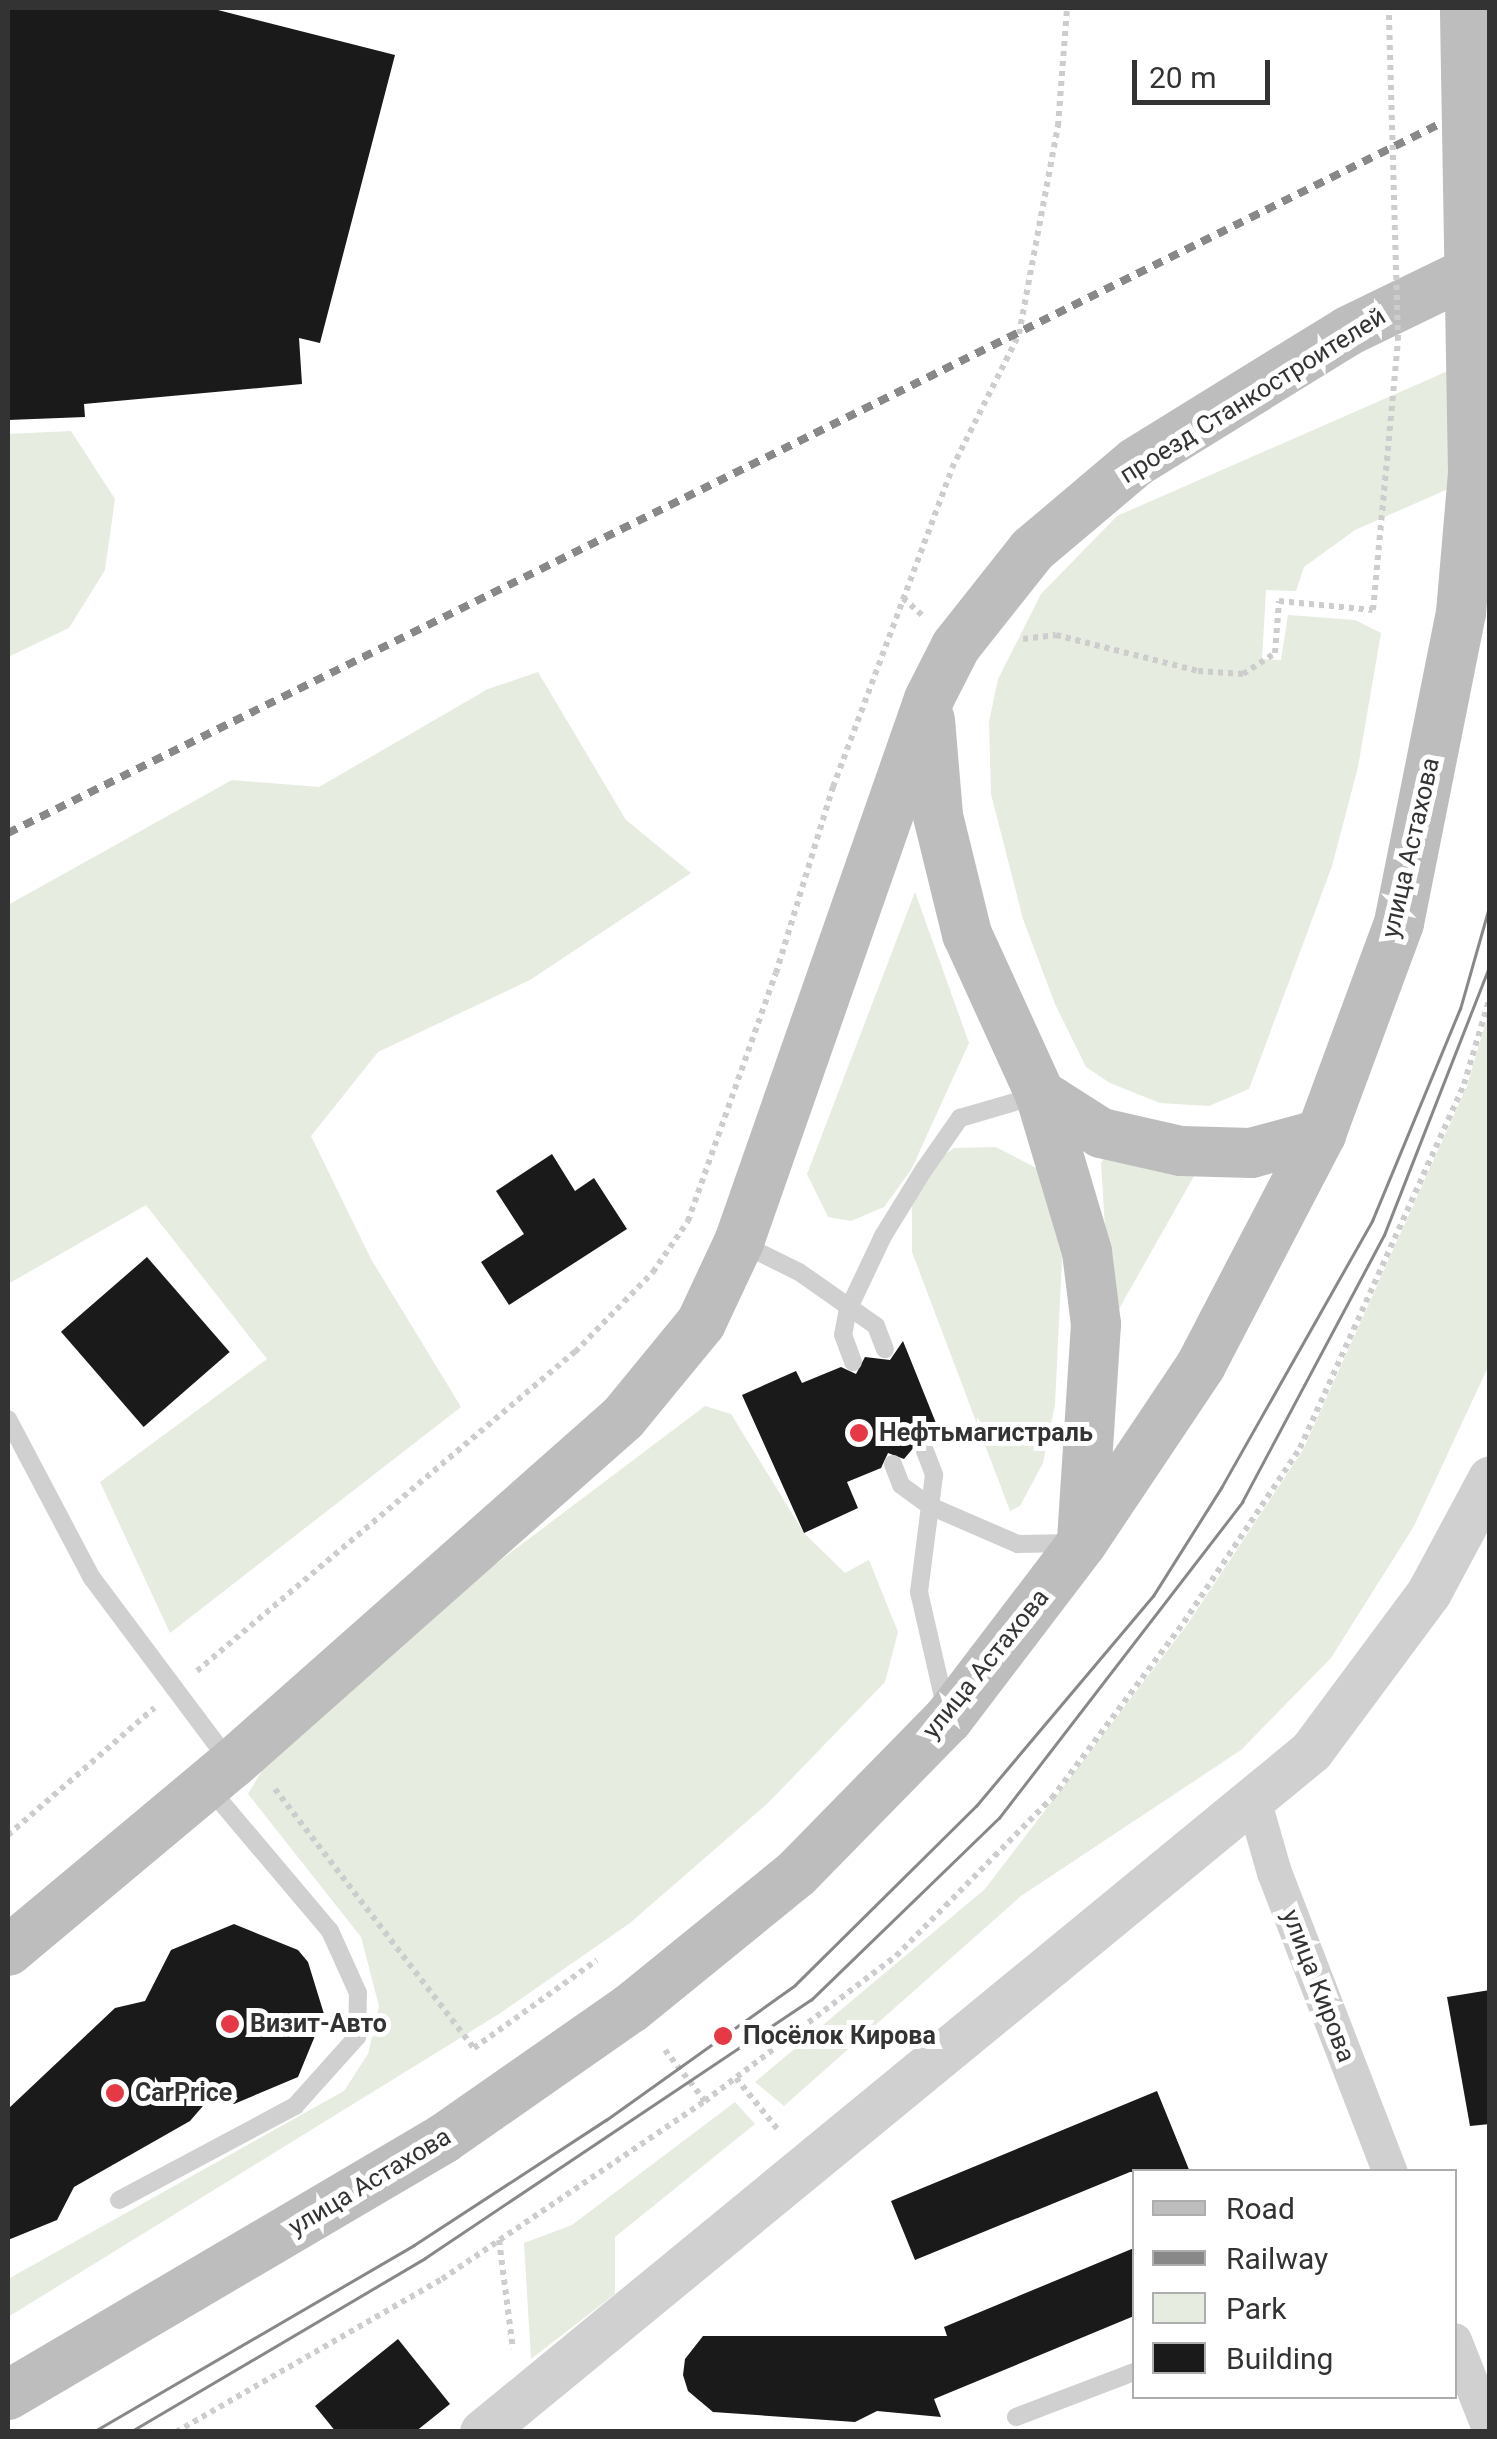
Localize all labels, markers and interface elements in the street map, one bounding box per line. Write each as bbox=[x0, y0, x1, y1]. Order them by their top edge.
scale bar bbox=[1137, 40, 1274, 102]
text: 20 m bbox=[1149, 60, 1216, 95]
street label: проезд Станкостроителей bbox=[1115, 302, 1391, 490]
street label: улица Астахова bbox=[1376, 755, 1446, 941]
place label: Нефтьмагистраль bbox=[879, 1418, 1093, 1448]
marker: Нефтьмагистраль bbox=[848, 1422, 870, 1444]
street label: улица Астахова bbox=[916, 1583, 1056, 1745]
street label: улица Кирова bbox=[1275, 1905, 1361, 2067]
place label: Визит-Авто bbox=[250, 2009, 387, 2039]
marker: Визит-Авто bbox=[219, 2013, 241, 2035]
place label: Посёлок Кирова bbox=[743, 2021, 936, 2051]
marker: Посёлок Кирова bbox=[712, 2025, 734, 2047]
place label: CarPrice bbox=[135, 2078, 232, 2108]
marker: CarPrice bbox=[104, 2082, 126, 2104]
street label: улица Астахова bbox=[283, 2122, 457, 2242]
legend bbox=[1132, 2169, 1457, 2399]
text: Road bbox=[1226, 2191, 1295, 2226]
text: Railway bbox=[1226, 2241, 1328, 2276]
text: Park bbox=[1226, 2291, 1286, 2326]
text: Building bbox=[1226, 2341, 1333, 2376]

